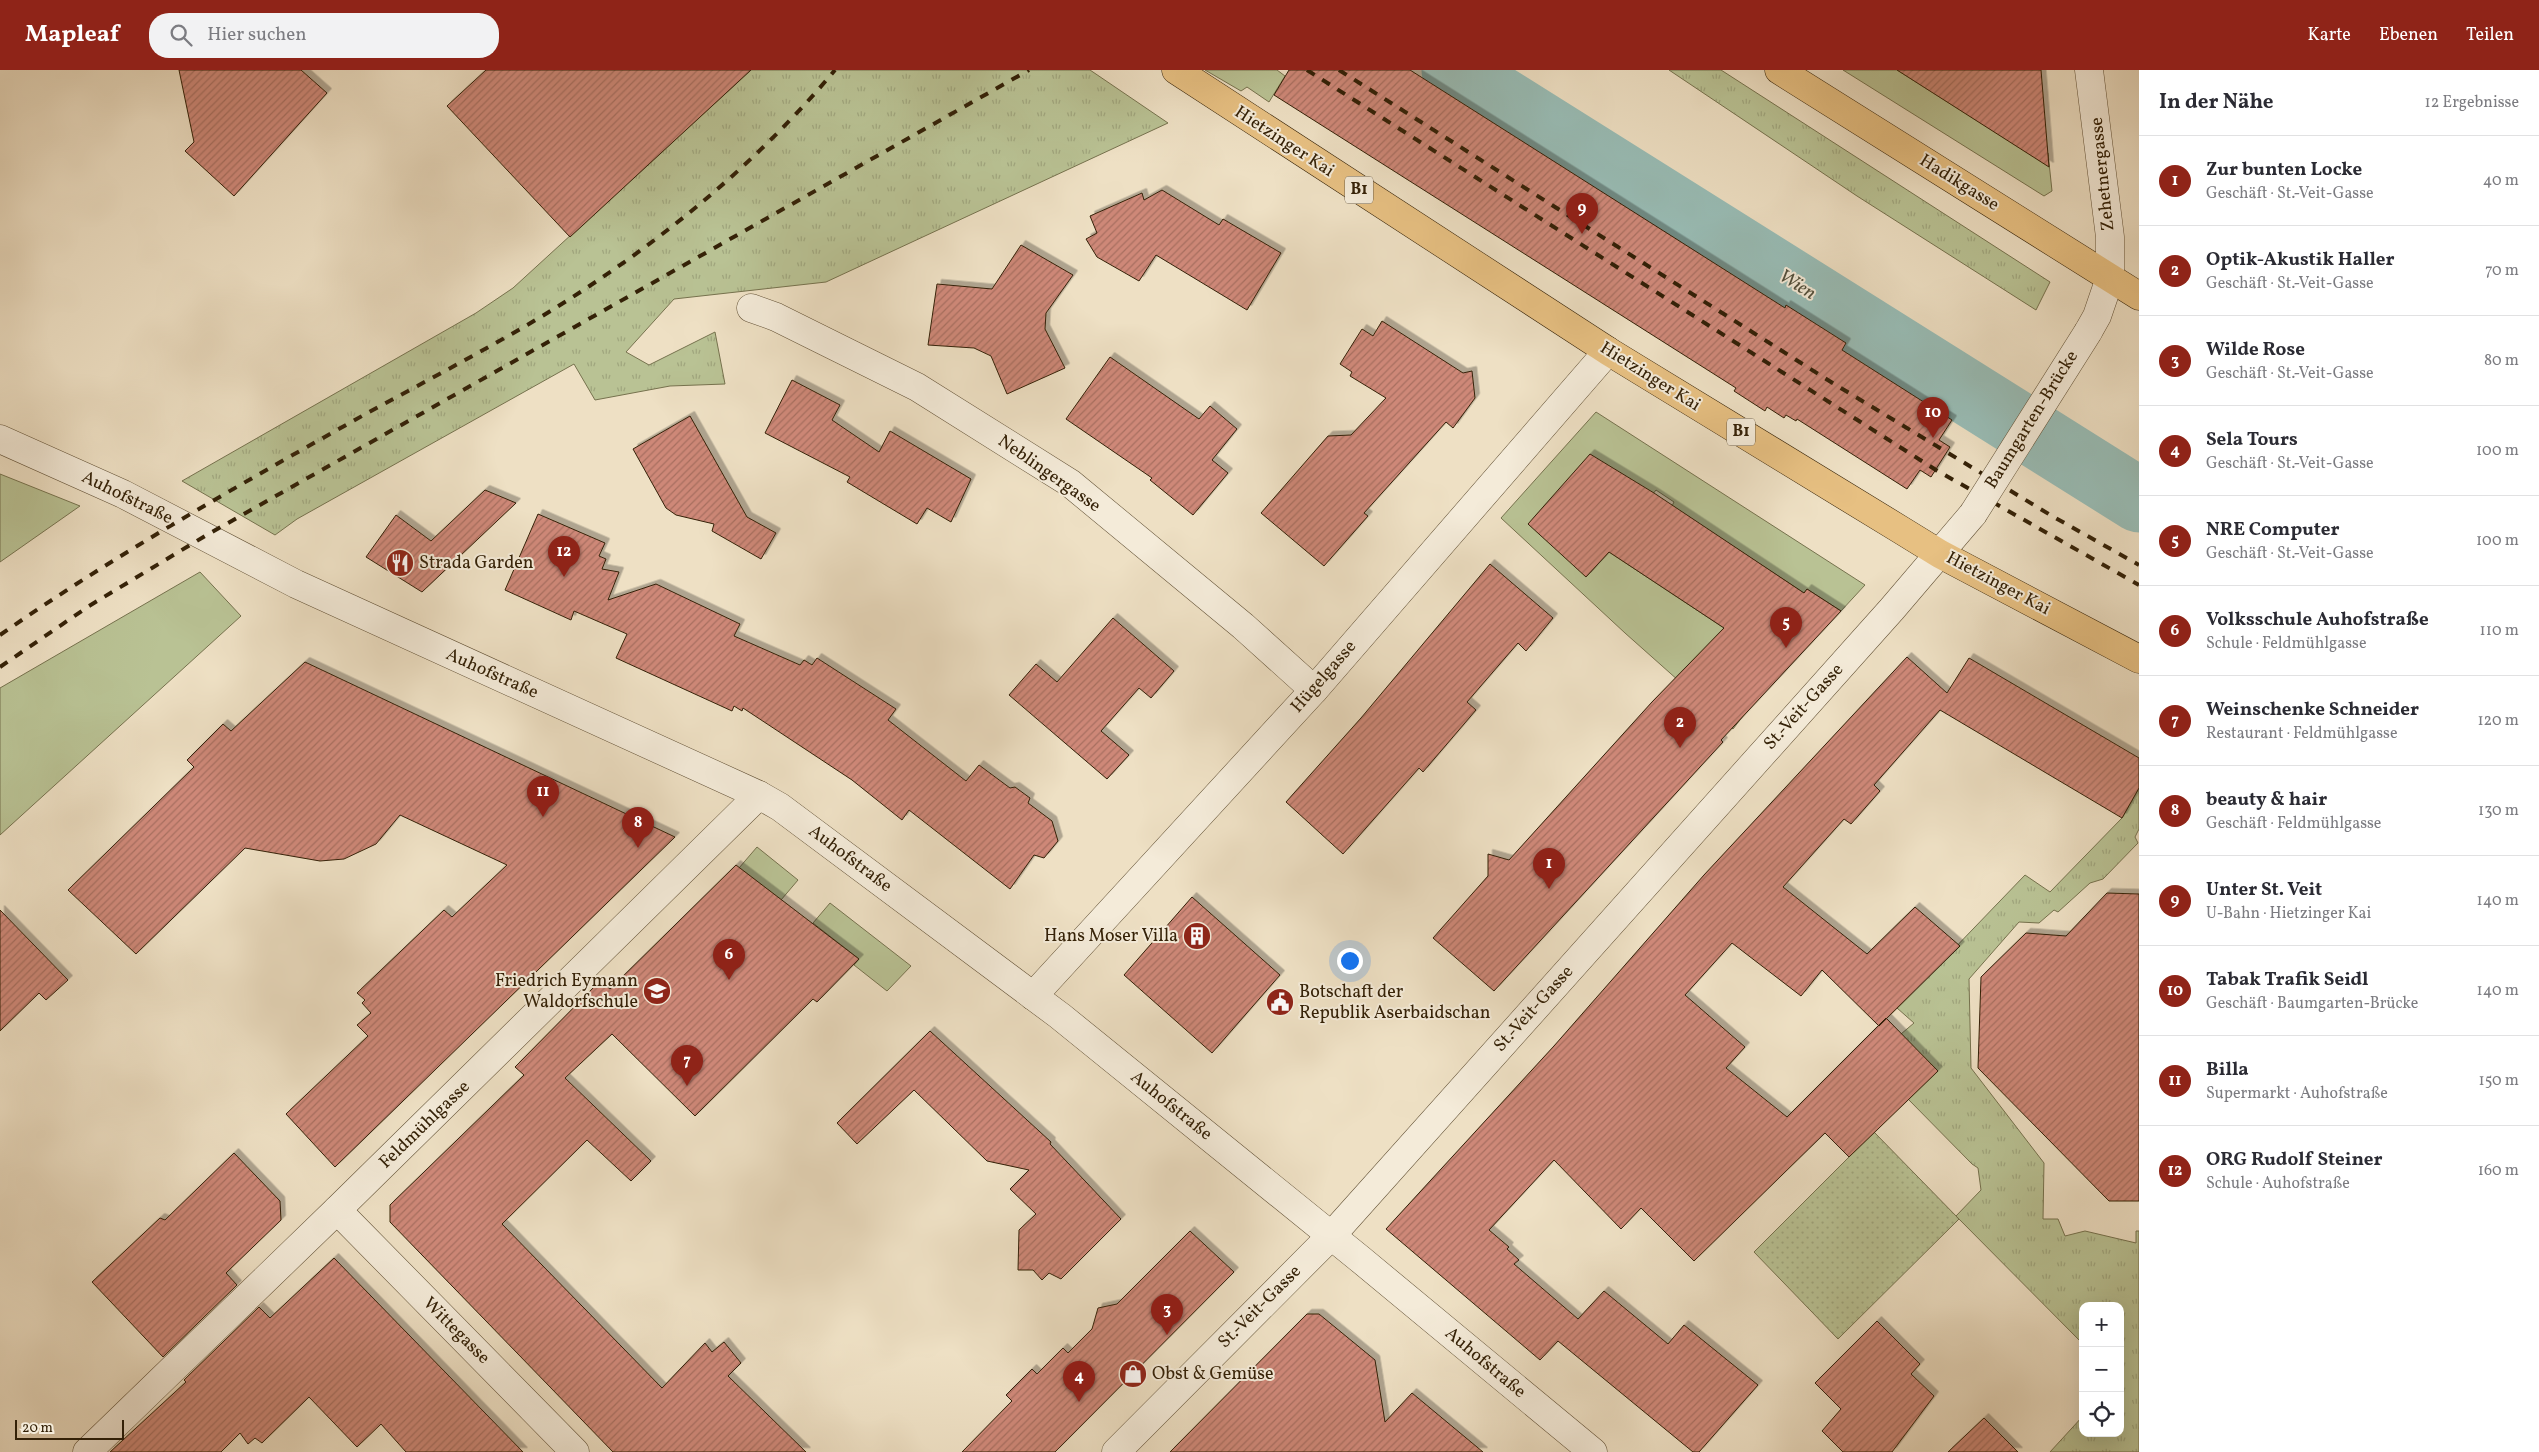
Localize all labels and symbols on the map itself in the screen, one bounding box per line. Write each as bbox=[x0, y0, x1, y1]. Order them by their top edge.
street label: Hietzinger Kai bbox=[1229, 100, 1339, 184]
street label: Zehetnergasse bbox=[2085, 116, 2121, 232]
street label: Hadikgasse bbox=[1914, 149, 2004, 217]
road number: B1 bbox=[1345, 176, 1373, 204]
pin: 9 bbox=[1566, 193, 1598, 234]
water label: Wien bbox=[1773, 264, 1821, 307]
street label: Hietzinger Kai bbox=[1595, 336, 1705, 418]
street label: Baumgarten-Brücke bbox=[1979, 346, 2085, 494]
pin: 10 bbox=[1917, 397, 1949, 438]
road number: B1 bbox=[1727, 418, 1755, 446]
street label: Neblingergasse bbox=[992, 429, 1106, 519]
street label: Auhofstraße bbox=[77, 465, 177, 531]
pin: 12 bbox=[548, 536, 580, 577]
street label: Hietzinger Kai bbox=[1942, 546, 2054, 622]
restaurant icon: Strada Garden bbox=[385, 548, 415, 578]
place label: Strada Garden bbox=[419, 551, 534, 576]
pin: 5 bbox=[1770, 607, 1802, 648]
street label: Hügelgasse bbox=[1285, 635, 1363, 719]
street label: Auhofstraße bbox=[442, 642, 542, 706]
street label: St.-Veit-Gasse bbox=[1758, 658, 1850, 756]
pin: 2 bbox=[1664, 707, 1696, 748]
pin: 11 bbox=[527, 776, 559, 817]
pin: 8 bbox=[622, 807, 654, 848]
street label: Auhofstraße bbox=[803, 819, 897, 899]
pin: 1 bbox=[1533, 848, 1565, 889]
building icon: Hans Moser Villa bbox=[1182, 921, 1212, 951]
place label: Hans Moser Villa bbox=[1044, 924, 1178, 949]
pin: 6 bbox=[713, 939, 745, 980]
your location bbox=[1337, 948, 1363, 974]
street label: St.-Veit-Gasse bbox=[1488, 960, 1580, 1058]
place label: Friedrich Eymann Waldorfschule bbox=[495, 969, 638, 1015]
school or university icon: Friedrich Eymann Waldorfschule bbox=[642, 976, 672, 1006]
place label: Botschaft der Republik Aserbaidschan bbox=[1299, 980, 1491, 1026]
public building icon: Botschaft der Republik Aserbaidschan bbox=[1265, 987, 1295, 1017]
pin: 7 bbox=[671, 1045, 703, 1086]
street label: Auhofstraße bbox=[1125, 1065, 1217, 1147]
street label: Feldmühlgasse bbox=[374, 1075, 476, 1175]
street label: St.-Veit-Gasse bbox=[1213, 1260, 1307, 1354]
street label: Wittegasse bbox=[417, 1292, 495, 1370]
pin: 3 bbox=[1151, 1294, 1183, 1335]
street label: Auhofstraße bbox=[1439, 1322, 1531, 1404]
shop icon: Obst & Gemüse bbox=[1118, 1359, 1148, 1389]
pin: 4 bbox=[1063, 1361, 1095, 1402]
place label: Obst & Gemüse bbox=[1152, 1362, 1274, 1387]
scale bar bbox=[15, 1417, 124, 1440]

